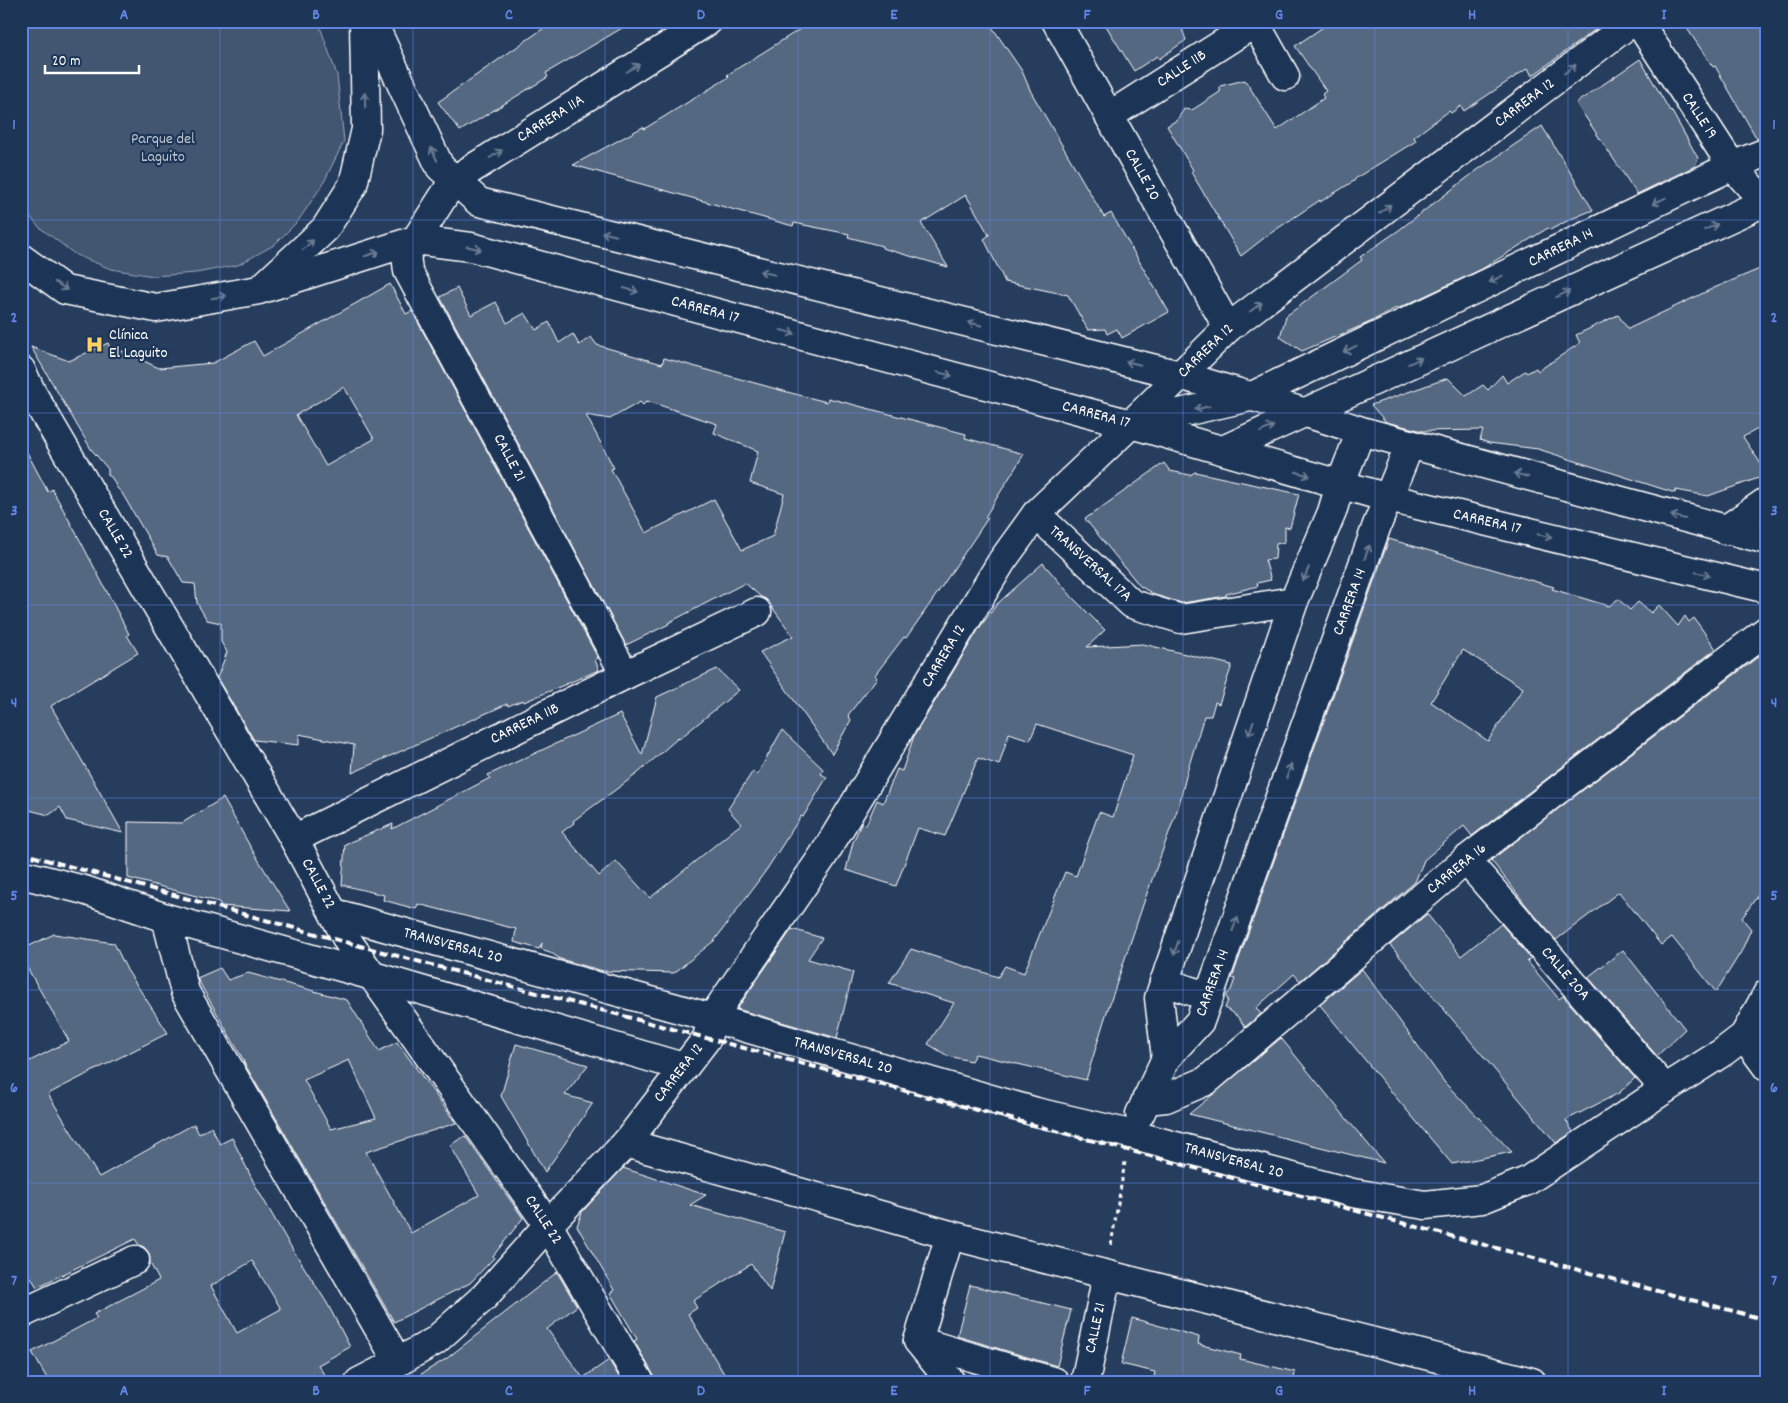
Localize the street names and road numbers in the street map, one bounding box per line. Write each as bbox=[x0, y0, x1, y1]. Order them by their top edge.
street label: CALLE 11B bbox=[1153, 44, 1211, 94]
street label: CARRERA 12 bbox=[1490, 73, 1560, 133]
street label: CALLE 19 bbox=[1675, 88, 1723, 144]
street label: CARRERA 11A bbox=[513, 89, 589, 149]
street label: CALLE 20 bbox=[1118, 145, 1166, 205]
street label: CARRERA 14 bbox=[1525, 222, 1597, 274]
street label: CARRERA 17 bbox=[669, 290, 741, 330]
street label: CARRERA 12 bbox=[1173, 318, 1239, 384]
street label: CARRERA 17 bbox=[1060, 395, 1132, 435]
street label: CALLE 21 bbox=[487, 430, 531, 486]
street label: CARRERA 17 bbox=[1451, 503, 1523, 541]
street label: CALLE 22 bbox=[91, 505, 139, 563]
street label: TRANSVERSAL 17A bbox=[1043, 520, 1137, 608]
street label: CARRERA 14 bbox=[1327, 565, 1373, 639]
street label: CARRERA 12 bbox=[916, 620, 972, 692]
street label: CARRERA 11B bbox=[487, 697, 563, 751]
street label: CARRERA 16 bbox=[1422, 838, 1492, 900]
street label: CALLE 22 bbox=[295, 854, 341, 914]
street label: TRANSVERSAL 20 bbox=[401, 922, 505, 970]
street label: CALLE 20A bbox=[1535, 942, 1595, 1006]
street label: CARRERA 14 bbox=[1190, 946, 1236, 1020]
street label: TRANSVERSAL 20 bbox=[791, 1031, 895, 1081]
street label: CARRERA 12 bbox=[648, 1038, 710, 1108]
street label: TRANSVERSAL 20 bbox=[1182, 1137, 1286, 1185]
street label: CALLE 22 bbox=[518, 1191, 568, 1249]
street label: CALLE 21 bbox=[1079, 1301, 1113, 1355]

